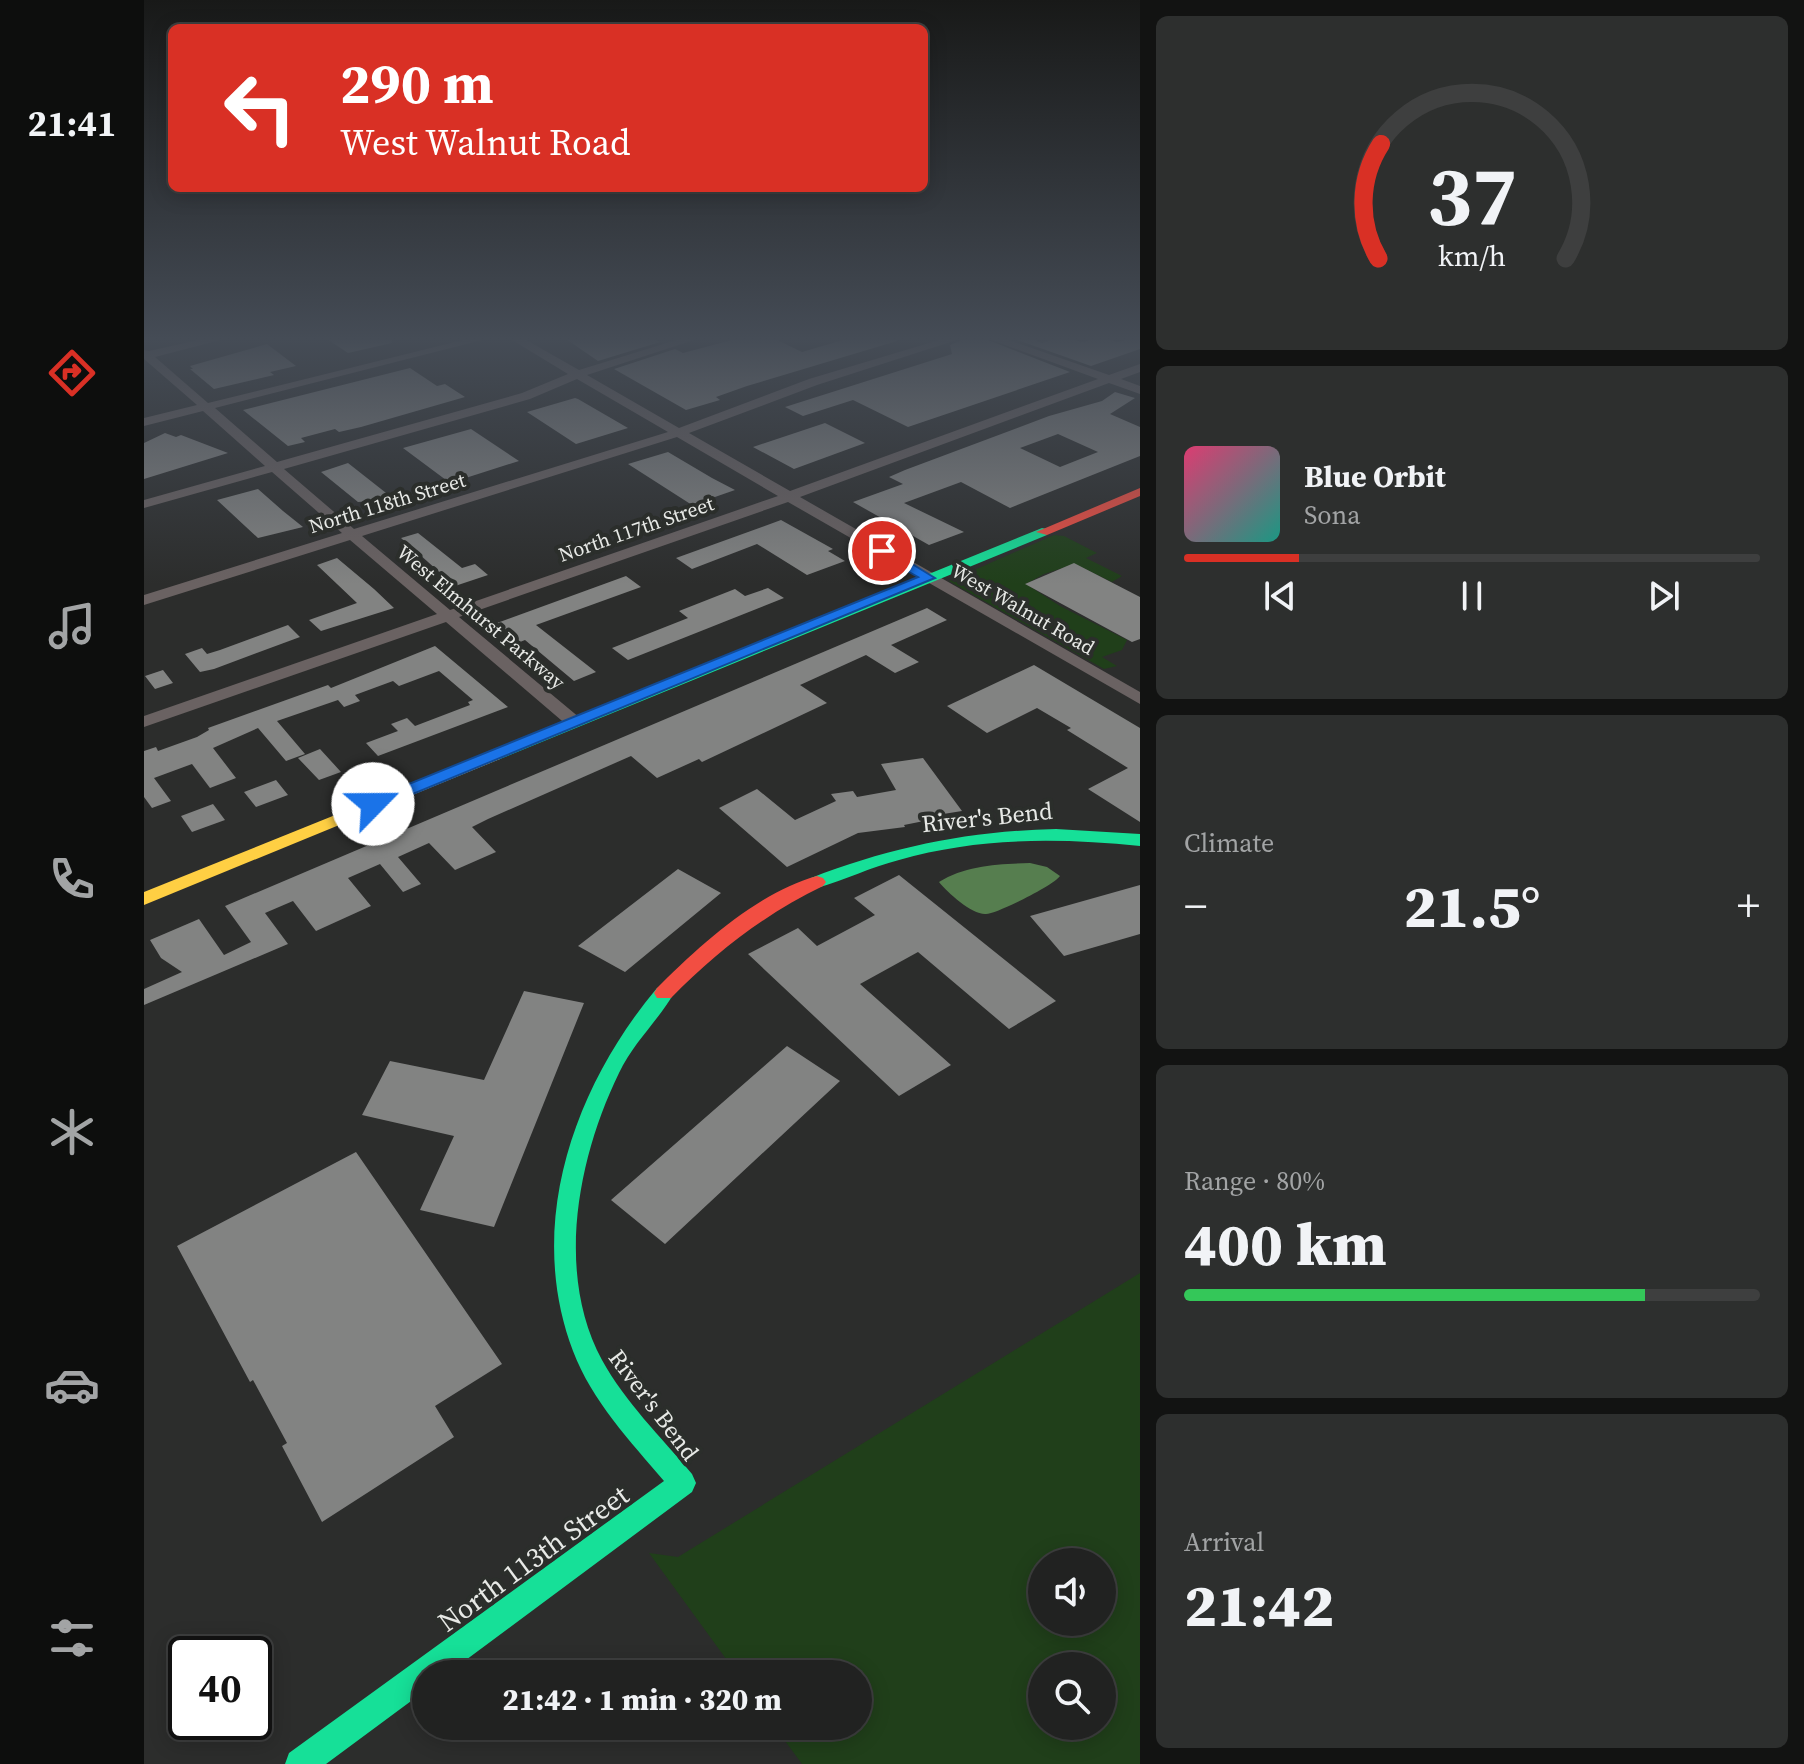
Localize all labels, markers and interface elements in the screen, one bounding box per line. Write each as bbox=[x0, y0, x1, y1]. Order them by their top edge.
text: 290 m bbox=[340, 45, 494, 122]
icon: left bbox=[208, 56, 312, 160]
text: 21:41 bbox=[28, 99, 116, 148]
text: West Walnut Road bbox=[340, 118, 631, 167]
text: 37 bbox=[1427, 138, 1517, 252]
text: km/h bbox=[1438, 236, 1506, 276]
icon: directions bbox=[44, 345, 100, 401]
text: Blue Orbit bbox=[1304, 456, 1446, 497]
street label: North 118th Street bbox=[305, 466, 469, 540]
street label: North 117th Street bbox=[555, 489, 718, 569]
text: Sona bbox=[1304, 497, 1361, 533]
pin bbox=[848, 517, 916, 585]
icon: arrive bbox=[860, 529, 904, 573]
street label: West Elmhurst Parkway bbox=[391, 538, 572, 696]
street label: West Walnut Road bbox=[946, 557, 1100, 662]
icon: previous bbox=[1258, 574, 1302, 618]
icon: pause bbox=[1450, 574, 1494, 618]
icon: next bbox=[1642, 574, 1686, 618]
icon: music bbox=[44, 598, 100, 654]
position arrow bbox=[331, 762, 415, 846]
street label: River's Bend bbox=[920, 794, 1055, 840]
text: Climate bbox=[1184, 825, 1274, 861]
icon: phone bbox=[44, 851, 100, 907]
text: 21.5° bbox=[1404, 865, 1540, 947]
text: − bbox=[1184, 875, 1207, 936]
text: + bbox=[1737, 875, 1760, 936]
icon: climate bbox=[44, 1104, 100, 1160]
text: Range · 80% bbox=[1184, 1163, 1325, 1199]
text: 400 km bbox=[1184, 1203, 1387, 1285]
street label: River's Bend bbox=[601, 1343, 707, 1468]
icon: car bbox=[44, 1357, 100, 1413]
street label: North 113th Street bbox=[430, 1475, 637, 1640]
text: Arrival bbox=[1184, 1524, 1264, 1560]
map controls bbox=[1028, 1548, 1116, 1740]
button: sound bbox=[1028, 1548, 1116, 1636]
text: 21:42 bbox=[1184, 1564, 1334, 1646]
icon: filters bbox=[44, 1610, 100, 1666]
speed limit sign: 40 bbox=[168, 1636, 272, 1740]
button: search bbox=[1028, 1652, 1116, 1740]
text: 21:42 · 1 min · 320 m bbox=[502, 1679, 782, 1720]

